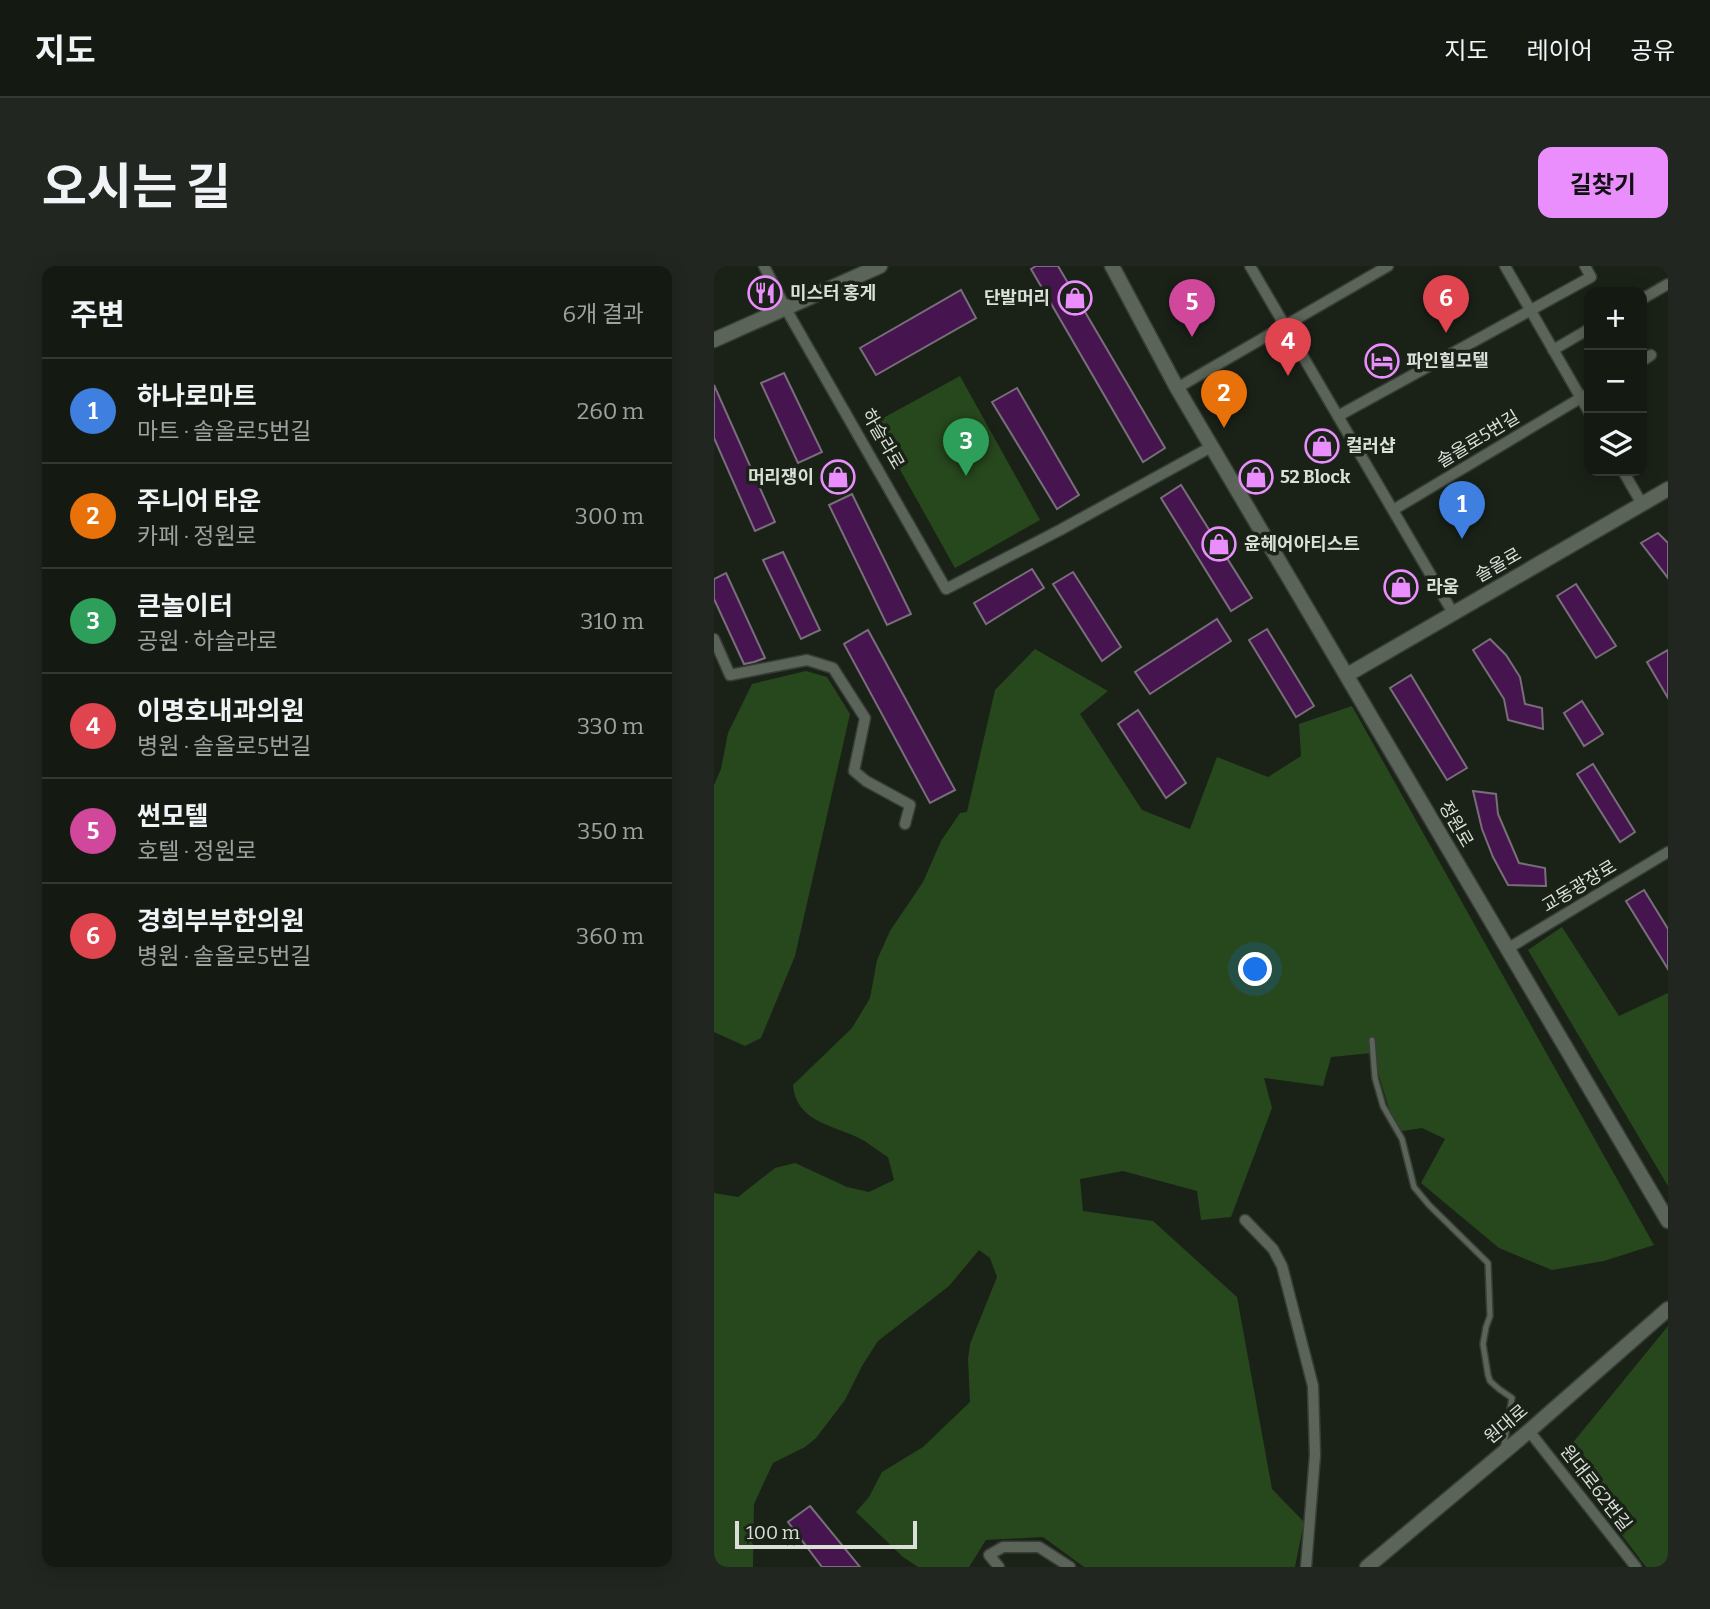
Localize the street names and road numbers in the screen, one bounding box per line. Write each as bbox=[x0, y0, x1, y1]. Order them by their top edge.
street label: 하슬라로 bbox=[857, 405, 909, 473]
street label: 솔올로5번길 bbox=[1433, 406, 1523, 472]
street label: 솔올로 bbox=[1471, 543, 1525, 587]
street label: 정원로 bbox=[1434, 797, 1478, 851]
street label: 교동광장로 bbox=[1538, 855, 1620, 917]
street label: 원대로 bbox=[1480, 1400, 1532, 1448]
street label: 원대로62번길 bbox=[1556, 1441, 1636, 1535]

